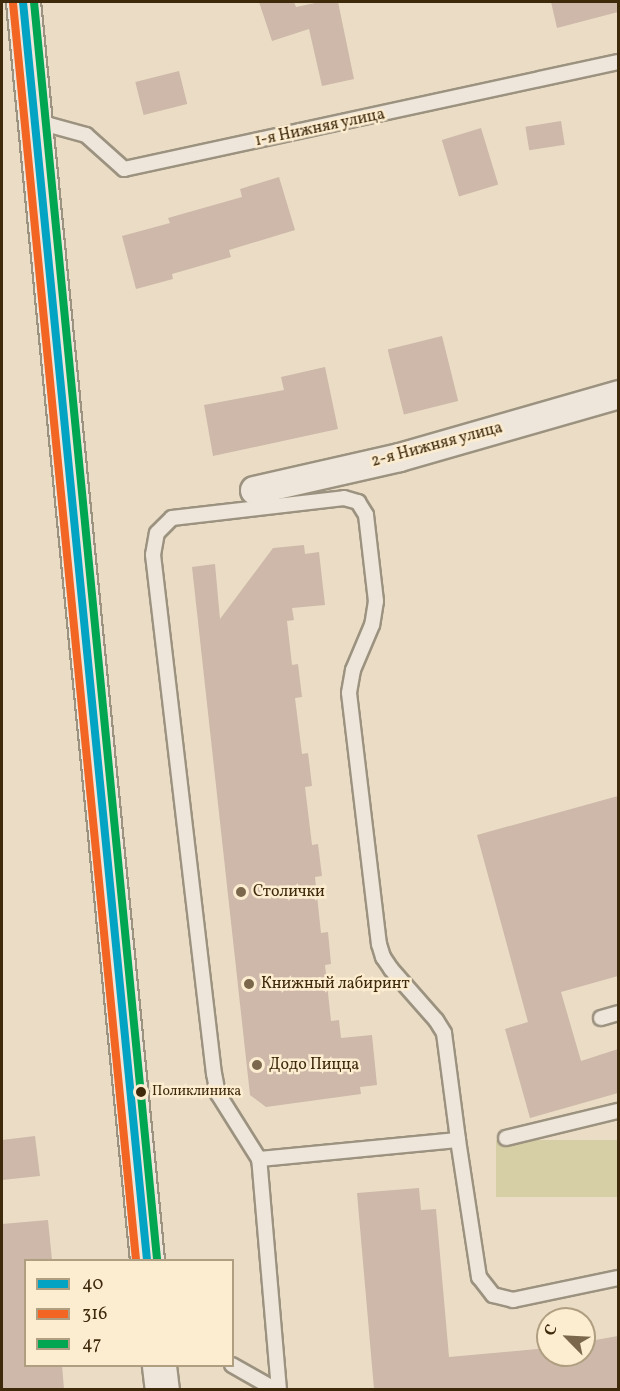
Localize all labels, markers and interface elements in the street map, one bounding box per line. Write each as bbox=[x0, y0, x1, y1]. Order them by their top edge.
street label: 1-я Нижняя улица bbox=[253, 105, 387, 151]
street label: 2-я Нижняя улица bbox=[369, 418, 505, 472]
place label: Столички bbox=[253, 882, 325, 902]
marker: Столички bbox=[234, 885, 248, 899]
place label: Книжный лабиринт bbox=[261, 974, 410, 994]
marker: Книжный лабиринт bbox=[242, 977, 256, 991]
place label: Додо Пицца bbox=[269, 1055, 359, 1075]
marker: Додо Пицца bbox=[250, 1058, 264, 1072]
place label: Поликлиника bbox=[152, 1084, 241, 1100]
marker: Поликлиника bbox=[135, 1086, 147, 1098]
legend bbox=[24, 1259, 234, 1367]
text: 40 bbox=[82, 1272, 103, 1297]
text: 316 bbox=[82, 1302, 107, 1327]
north arrow bbox=[536, 1307, 596, 1367]
text: С bbox=[539, 1321, 564, 1340]
text: 47 bbox=[82, 1332, 101, 1357]

